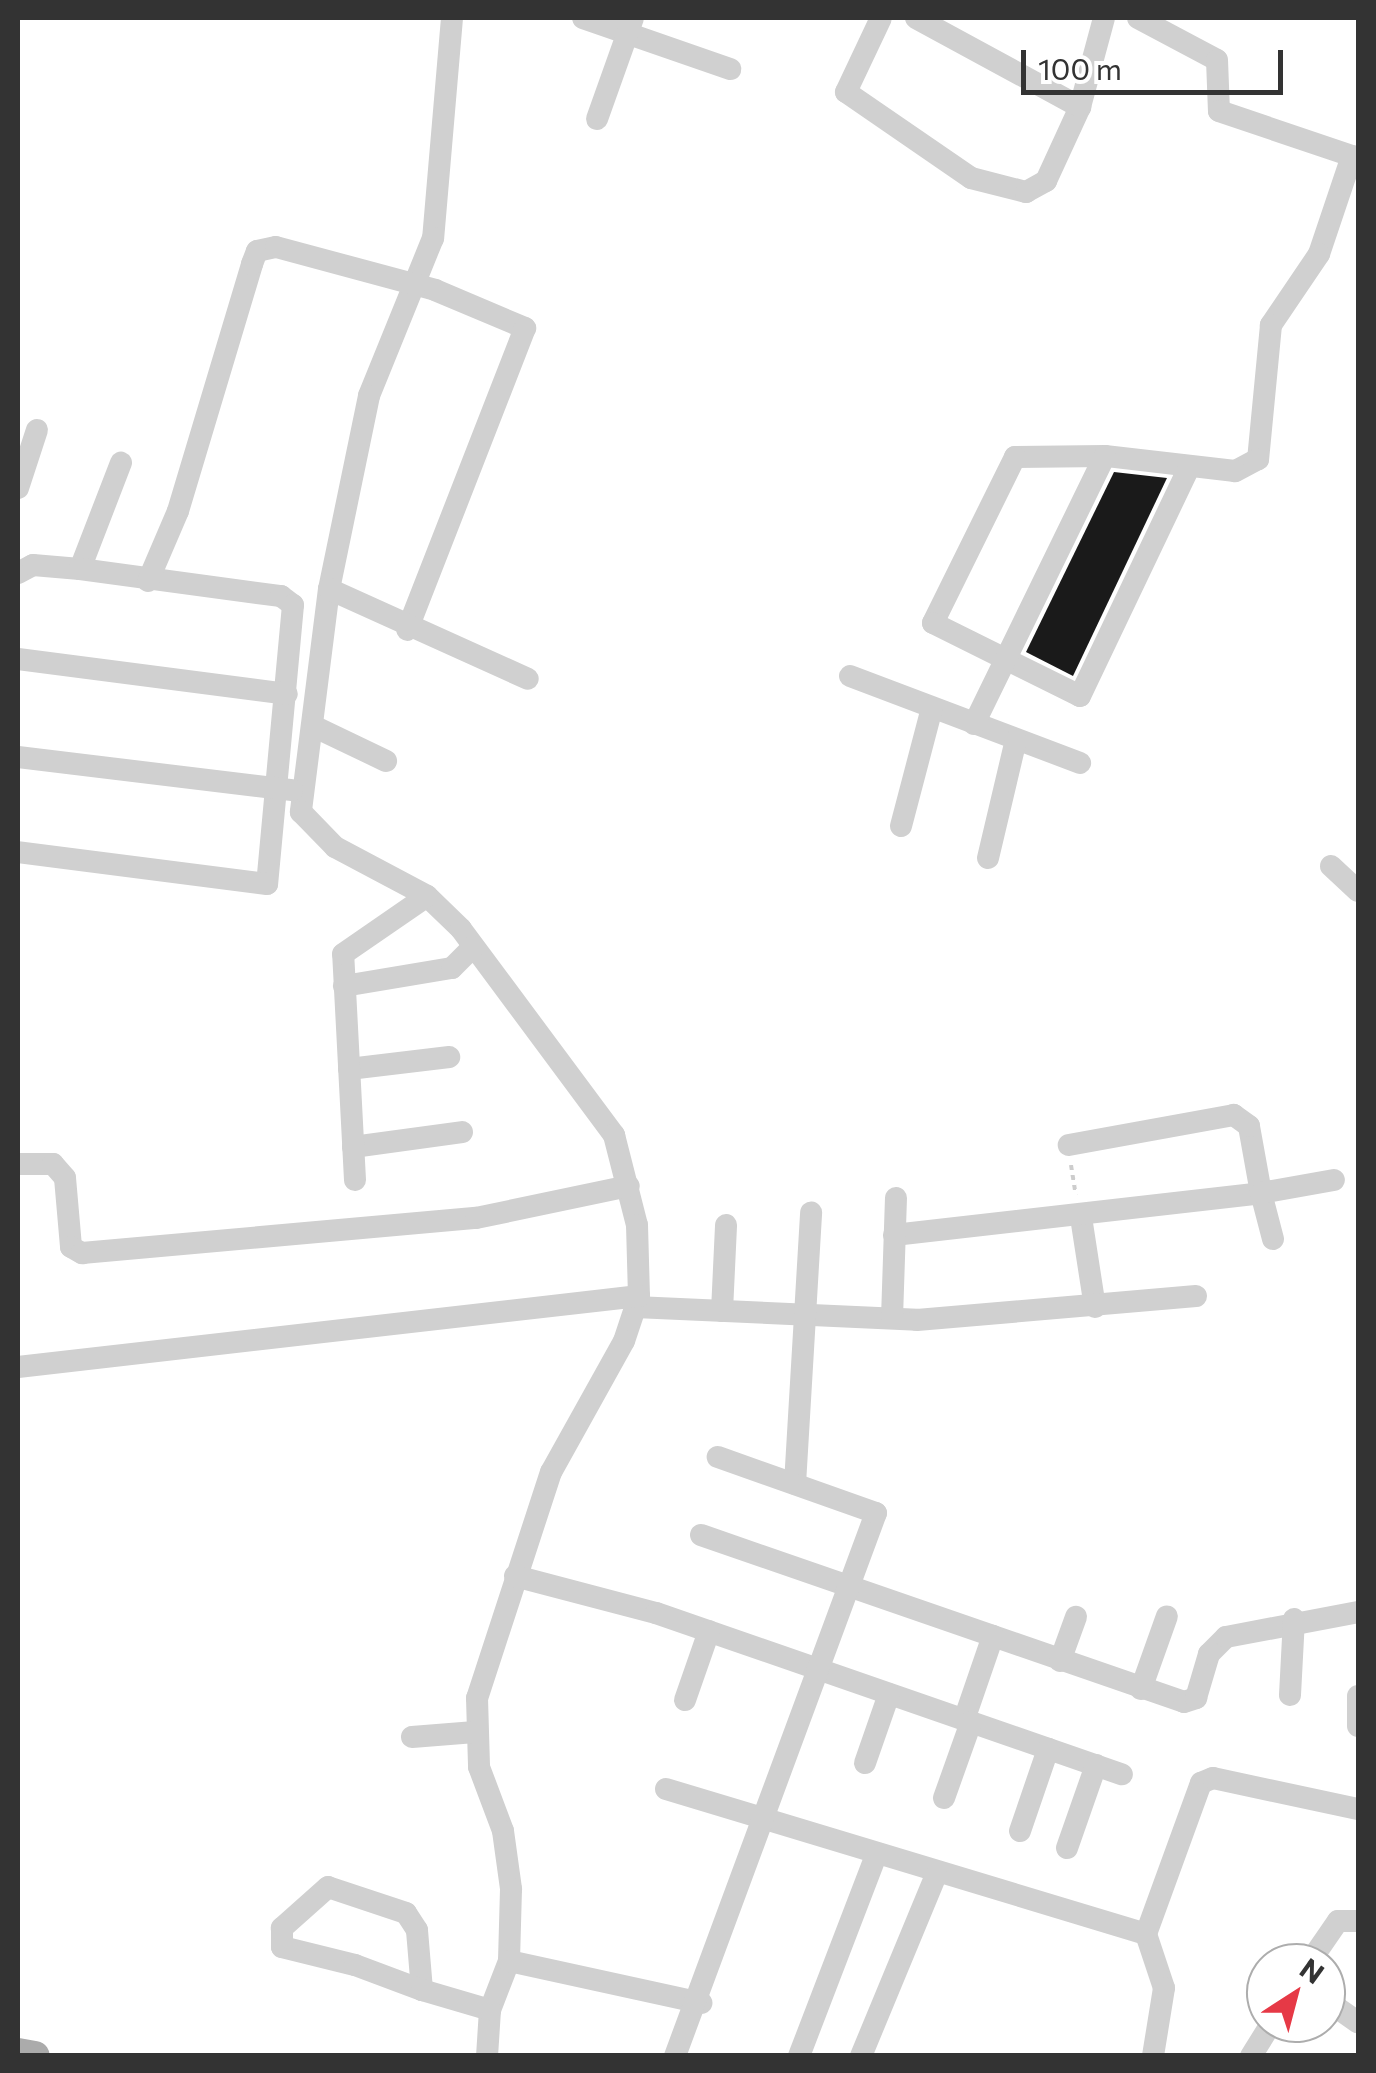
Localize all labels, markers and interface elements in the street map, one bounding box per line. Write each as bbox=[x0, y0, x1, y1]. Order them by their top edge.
scale bar bbox=[1026, 30, 1288, 92]
text: 100 m bbox=[1038, 49, 1122, 86]
north arrow bbox=[1246, 1943, 1346, 2043]
text: N bbox=[1294, 1950, 1331, 1990]

